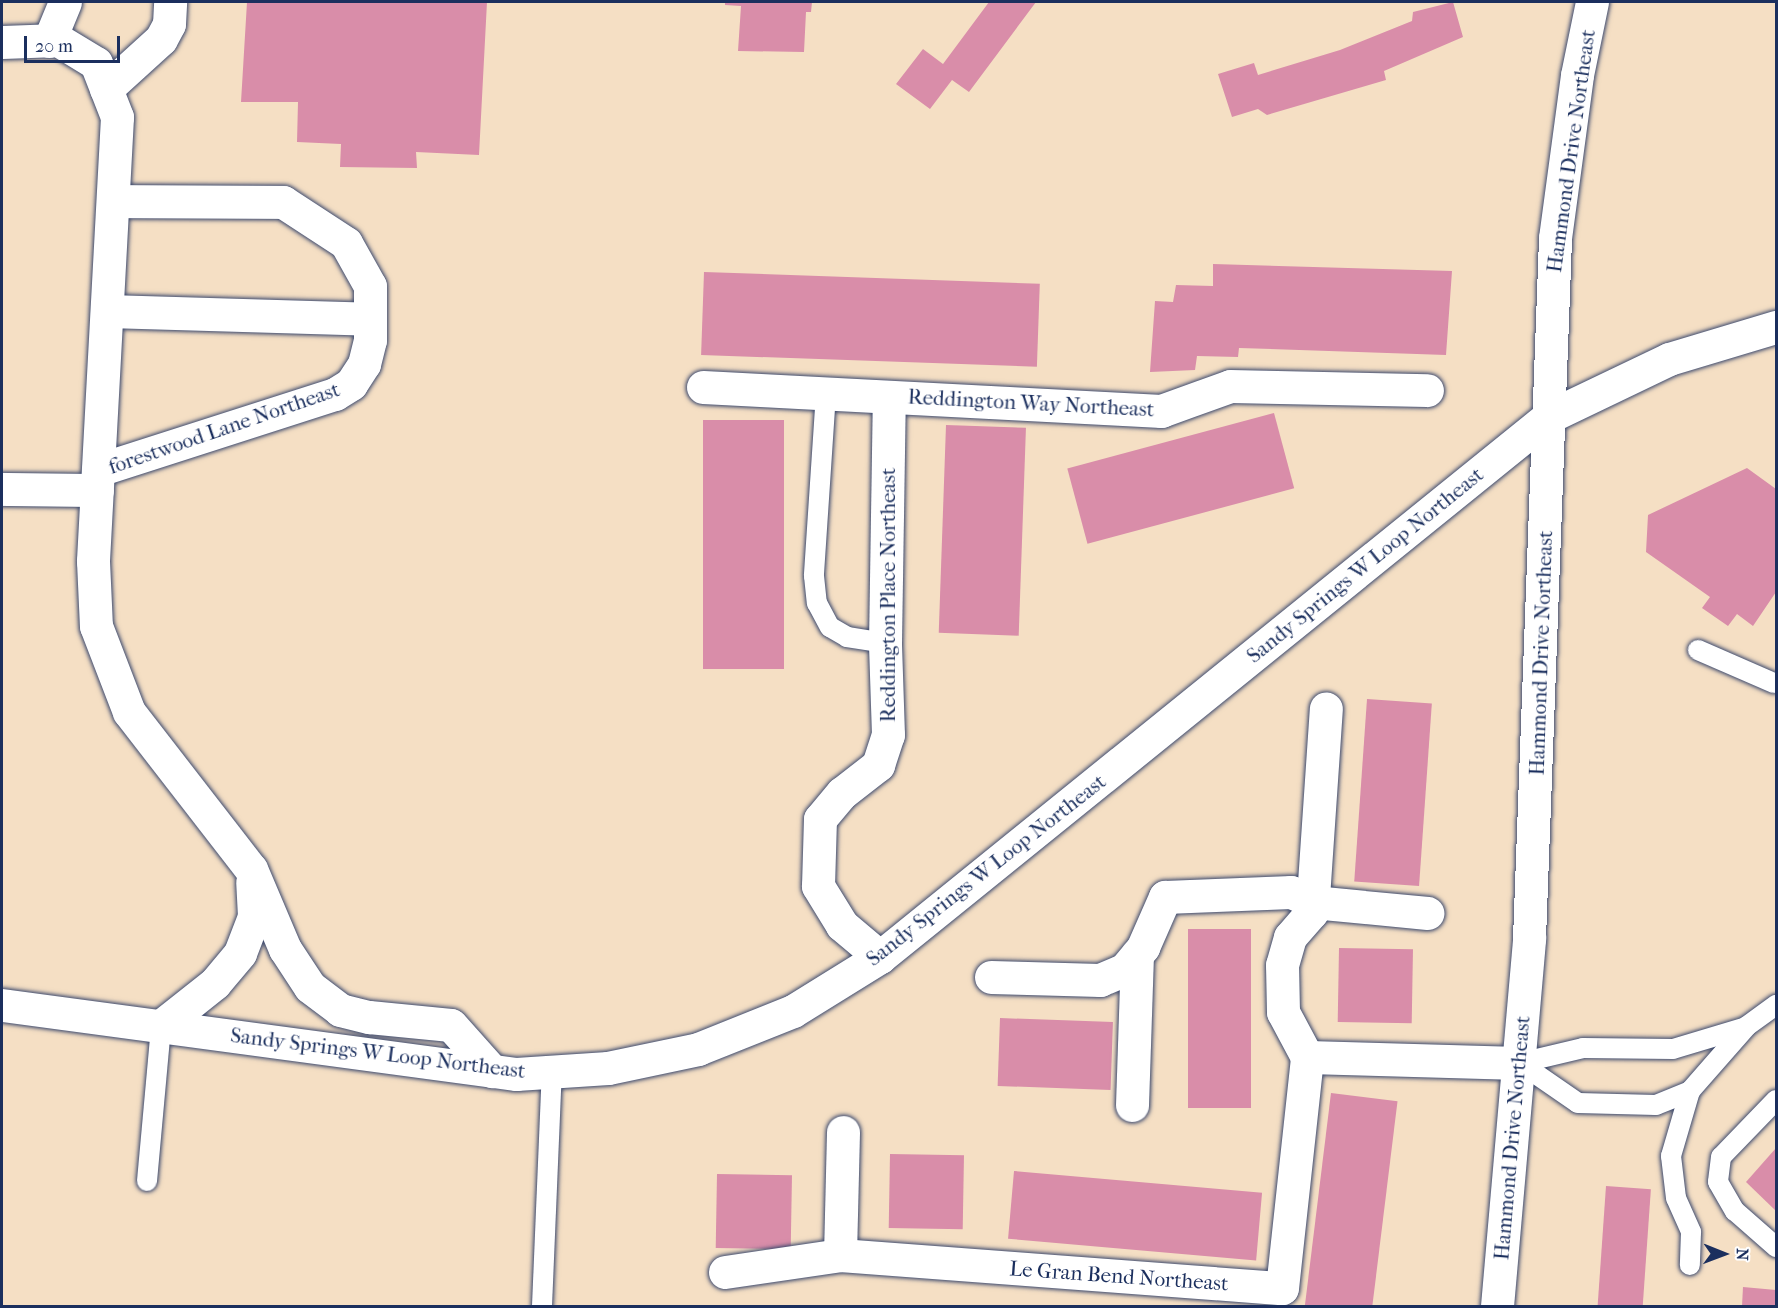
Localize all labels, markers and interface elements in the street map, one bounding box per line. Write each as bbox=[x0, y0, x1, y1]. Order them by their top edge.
scale bar bbox=[27, 24, 123, 62]
street label: Hammond Drive Northeast bbox=[1541, 28, 1601, 274]
text: 20 m bbox=[35, 36, 73, 57]
street label: forestwood Lane Northeast bbox=[105, 377, 343, 479]
street label: Reddington Way Northeast bbox=[907, 384, 1155, 422]
street label: Sandy Springs W Loop Northeast bbox=[1242, 462, 1488, 668]
street label: Reddington Place Northeast bbox=[875, 468, 901, 722]
street label: Hammond Drive Northeast bbox=[1524, 530, 1558, 776]
street label: Sandy Springs W Loop Northeast bbox=[861, 769, 1111, 971]
street label: Hammond Drive Northeast bbox=[1489, 1015, 1535, 1261]
street label: Sandy Springs W Loop Northeast bbox=[229, 1022, 527, 1084]
north arrow bbox=[1694, 1224, 1754, 1284]
text: N bbox=[1733, 1248, 1752, 1261]
street label: Le Gran Bend Northeast bbox=[1009, 1256, 1229, 1296]

